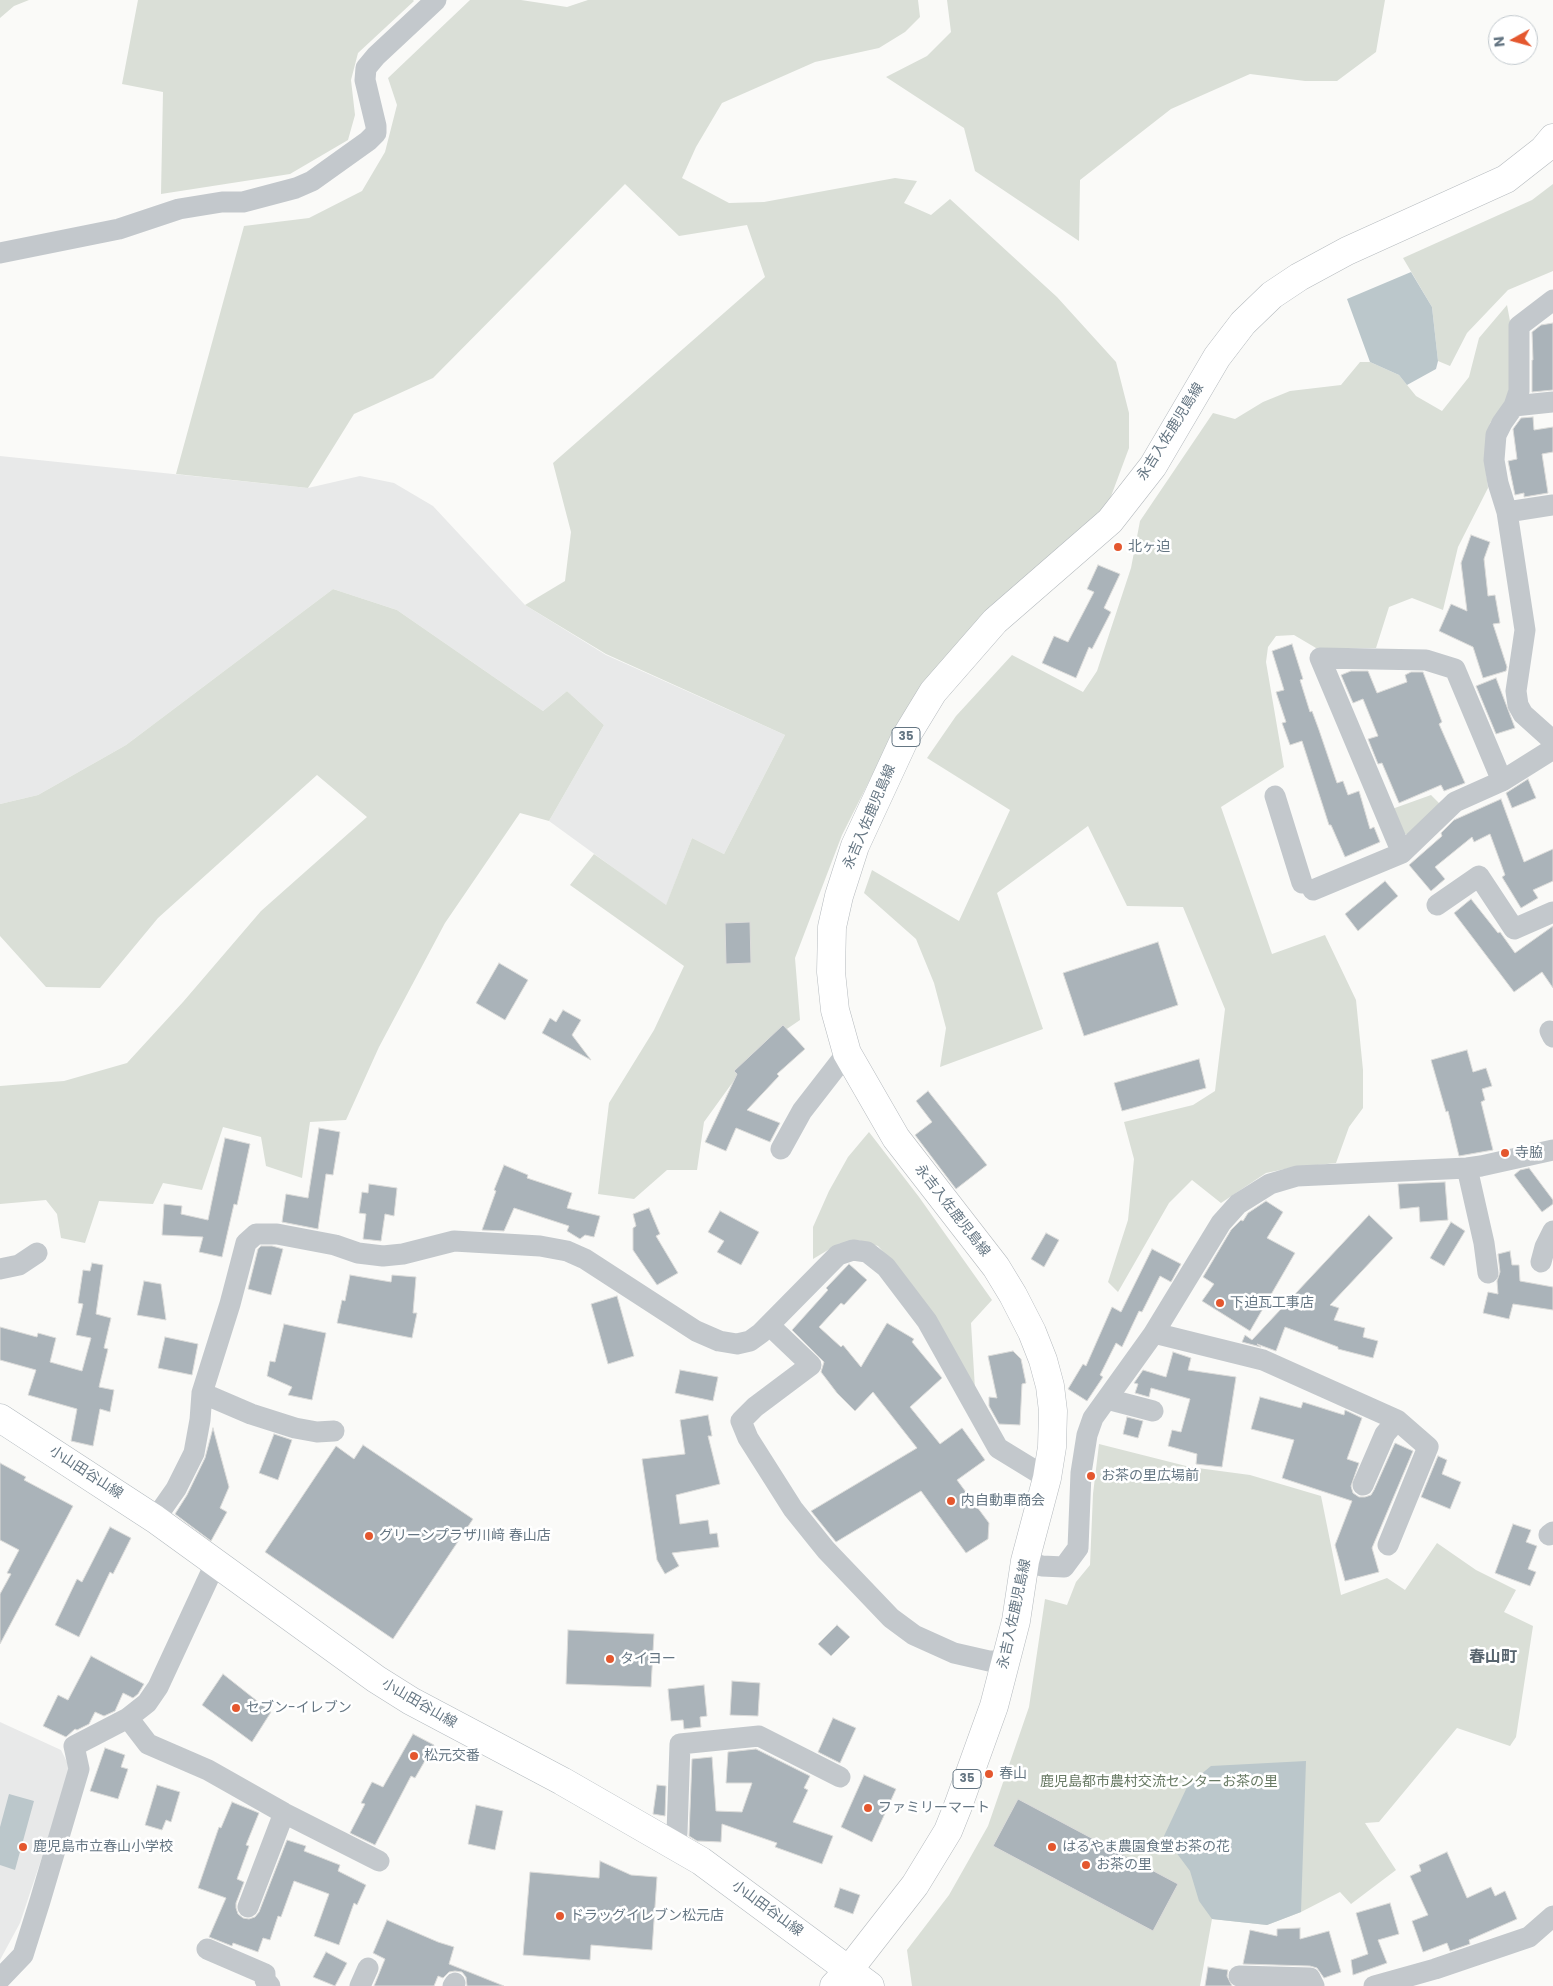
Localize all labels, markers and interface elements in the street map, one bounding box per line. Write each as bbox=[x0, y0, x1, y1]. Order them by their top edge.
north arrow bbox=[1488, 15, 1538, 65]
text: N bbox=[1489, 35, 1510, 48]
street label: 永吉入佐鹿児島線 bbox=[1134, 380, 1208, 484]
place label: 北ヶ迫 bbox=[1128, 539, 1170, 555]
marker: 北ヶ迫 bbox=[1112, 541, 1124, 553]
road number: 35 bbox=[892, 728, 920, 746]
street label: 永吉入佐鹿児島線 bbox=[840, 762, 900, 872]
place label: 寺脇 bbox=[1515, 1145, 1543, 1161]
marker: 寺脇 bbox=[1499, 1147, 1511, 1159]
street label: 永吉入佐鹿児島線 bbox=[911, 1162, 993, 1260]
place label: 下迫瓦工事店 bbox=[1230, 1295, 1314, 1311]
marker: 下迫瓦工事店 bbox=[1214, 1297, 1226, 1309]
street label: 小山田谷山線 bbox=[46, 1443, 126, 1503]
place label: お茶の里広場前 bbox=[1101, 1468, 1199, 1484]
marker: お茶の里広場前 bbox=[1085, 1470, 1097, 1482]
place label: 内自動車商会 bbox=[961, 1493, 1045, 1509]
marker: 内自動車商会 bbox=[945, 1495, 957, 1507]
place label: グリーンプラザ川﨑 春山店 bbox=[379, 1528, 551, 1544]
marker: グリーンプラザ川﨑 春山店 bbox=[363, 1530, 375, 1542]
street label: 永吉入佐鹿児島線 bbox=[995, 1557, 1035, 1671]
district label: 春山町 bbox=[1469, 1648, 1517, 1668]
place label: タイヨー bbox=[620, 1651, 676, 1667]
marker: タイヨー bbox=[604, 1653, 616, 1665]
street label: 小山田谷山線 bbox=[378, 1676, 460, 1732]
place label: セブン-イレブン bbox=[246, 1700, 352, 1716]
marker: セブン-イレブン bbox=[230, 1702, 242, 1714]
place label: 松元交番 bbox=[424, 1748, 480, 1764]
marker: 松元交番 bbox=[408, 1750, 420, 1762]
place label: 春山 bbox=[999, 1766, 1027, 1782]
marker: 春山 bbox=[983, 1768, 995, 1780]
road number: 35 bbox=[953, 1770, 981, 1788]
park label: 鹿児島都市農村交流センターお茶の里 bbox=[1040, 1774, 1278, 1790]
place label: ファミリーマート bbox=[878, 1800, 990, 1816]
marker: ファミリーマート bbox=[862, 1802, 874, 1814]
place label: 鹿児島市立春山小学校 bbox=[33, 1839, 173, 1855]
place label: はるやま農園食堂お茶の花 bbox=[1062, 1839, 1230, 1855]
marker: 鹿児島市立春山小学校 bbox=[17, 1841, 29, 1853]
marker: はるやま農園食堂お茶の花 bbox=[1046, 1841, 1058, 1853]
place label: お茶の里 bbox=[1096, 1857, 1152, 1873]
marker: お茶の里 bbox=[1080, 1859, 1092, 1871]
street label: 小山田谷山線 bbox=[728, 1878, 806, 1940]
place label: ドラッグイレブン松元店 bbox=[570, 1908, 724, 1924]
marker: ドラッグイレブン松元店 bbox=[554, 1910, 566, 1922]

